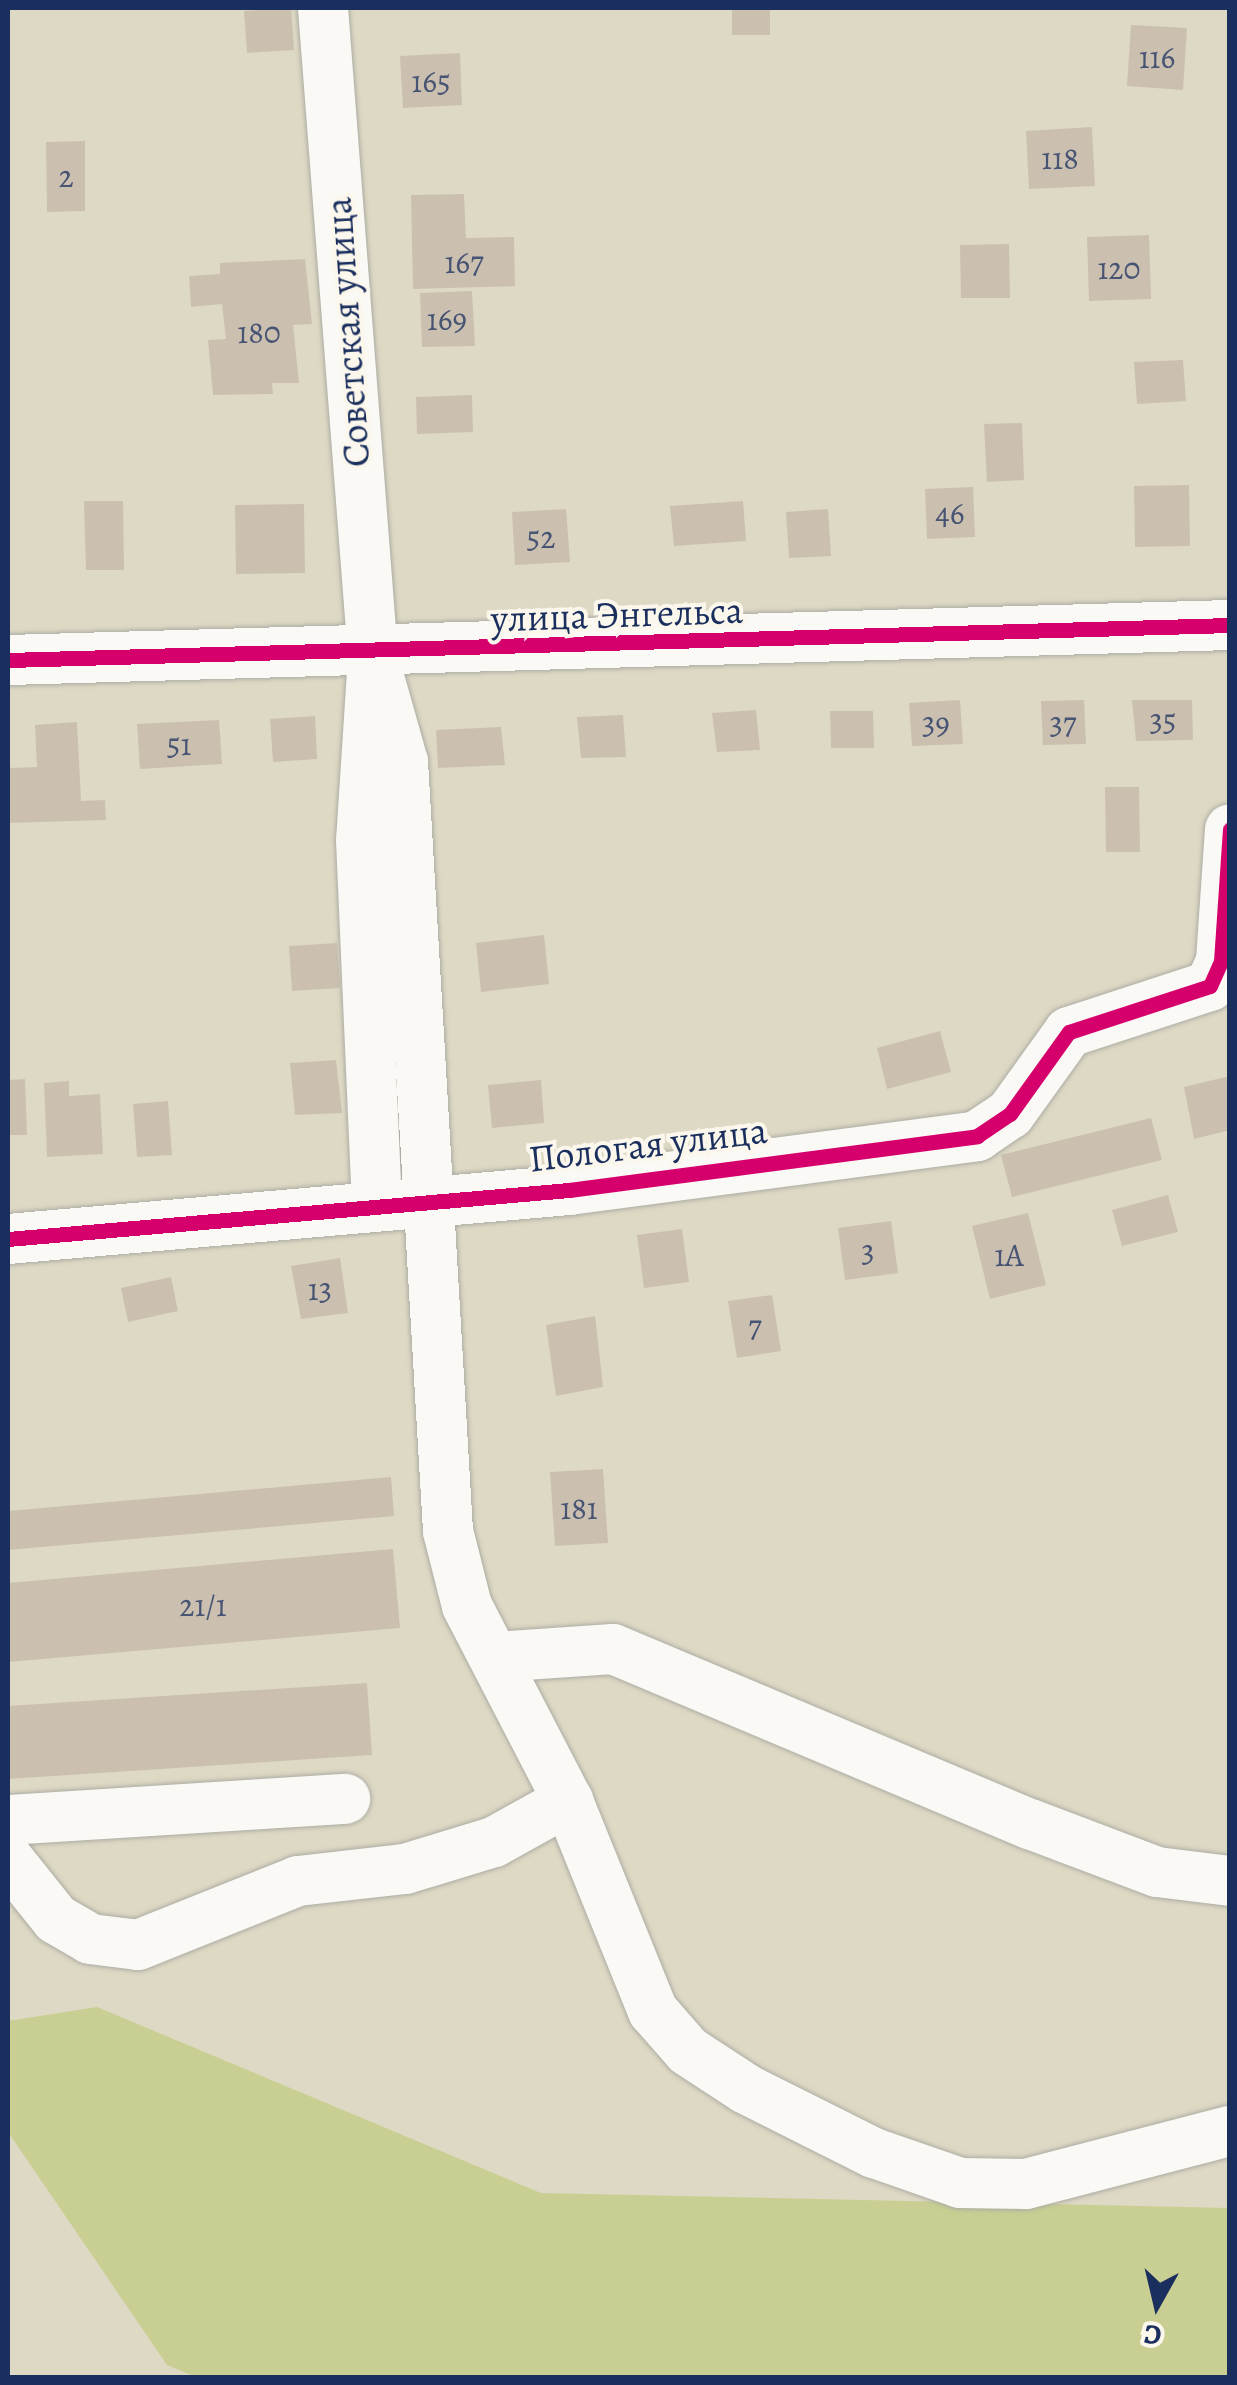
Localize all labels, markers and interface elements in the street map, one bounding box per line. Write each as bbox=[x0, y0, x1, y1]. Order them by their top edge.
house number: 116 bbox=[1139, 38, 1175, 76]
house number: 165 bbox=[411, 62, 451, 100]
house number: 118 bbox=[1041, 139, 1079, 177]
house number: 2 bbox=[58, 157, 74, 195]
street label: Советская улица bbox=[316, 196, 380, 468]
house number: 167 bbox=[444, 243, 484, 281]
house number: 120 bbox=[1097, 249, 1141, 287]
house number: 169 bbox=[427, 300, 467, 338]
house number: 180 bbox=[237, 313, 281, 351]
house number: 46 bbox=[935, 494, 965, 532]
house number: 52 bbox=[527, 518, 555, 556]
street label: улица Энгельса bbox=[490, 588, 744, 642]
house number: 35 bbox=[1149, 701, 1177, 739]
house number: 39 bbox=[922, 704, 950, 742]
house number: 37 bbox=[1050, 704, 1076, 742]
house number: 51 bbox=[167, 725, 191, 763]
street label: Пологая улица bbox=[526, 1108, 770, 1182]
house number: 3 bbox=[861, 1232, 875, 1270]
house number: 1А bbox=[994, 1236, 1024, 1274]
house number: 13 bbox=[308, 1270, 332, 1308]
house number: 7 bbox=[748, 1307, 762, 1345]
house number: 181 bbox=[560, 1489, 598, 1527]
house number: 21/1 bbox=[179, 1586, 227, 1624]
north arrow bbox=[1107, 2255, 1207, 2355]
text: С bbox=[1142, 2315, 1164, 2355]

